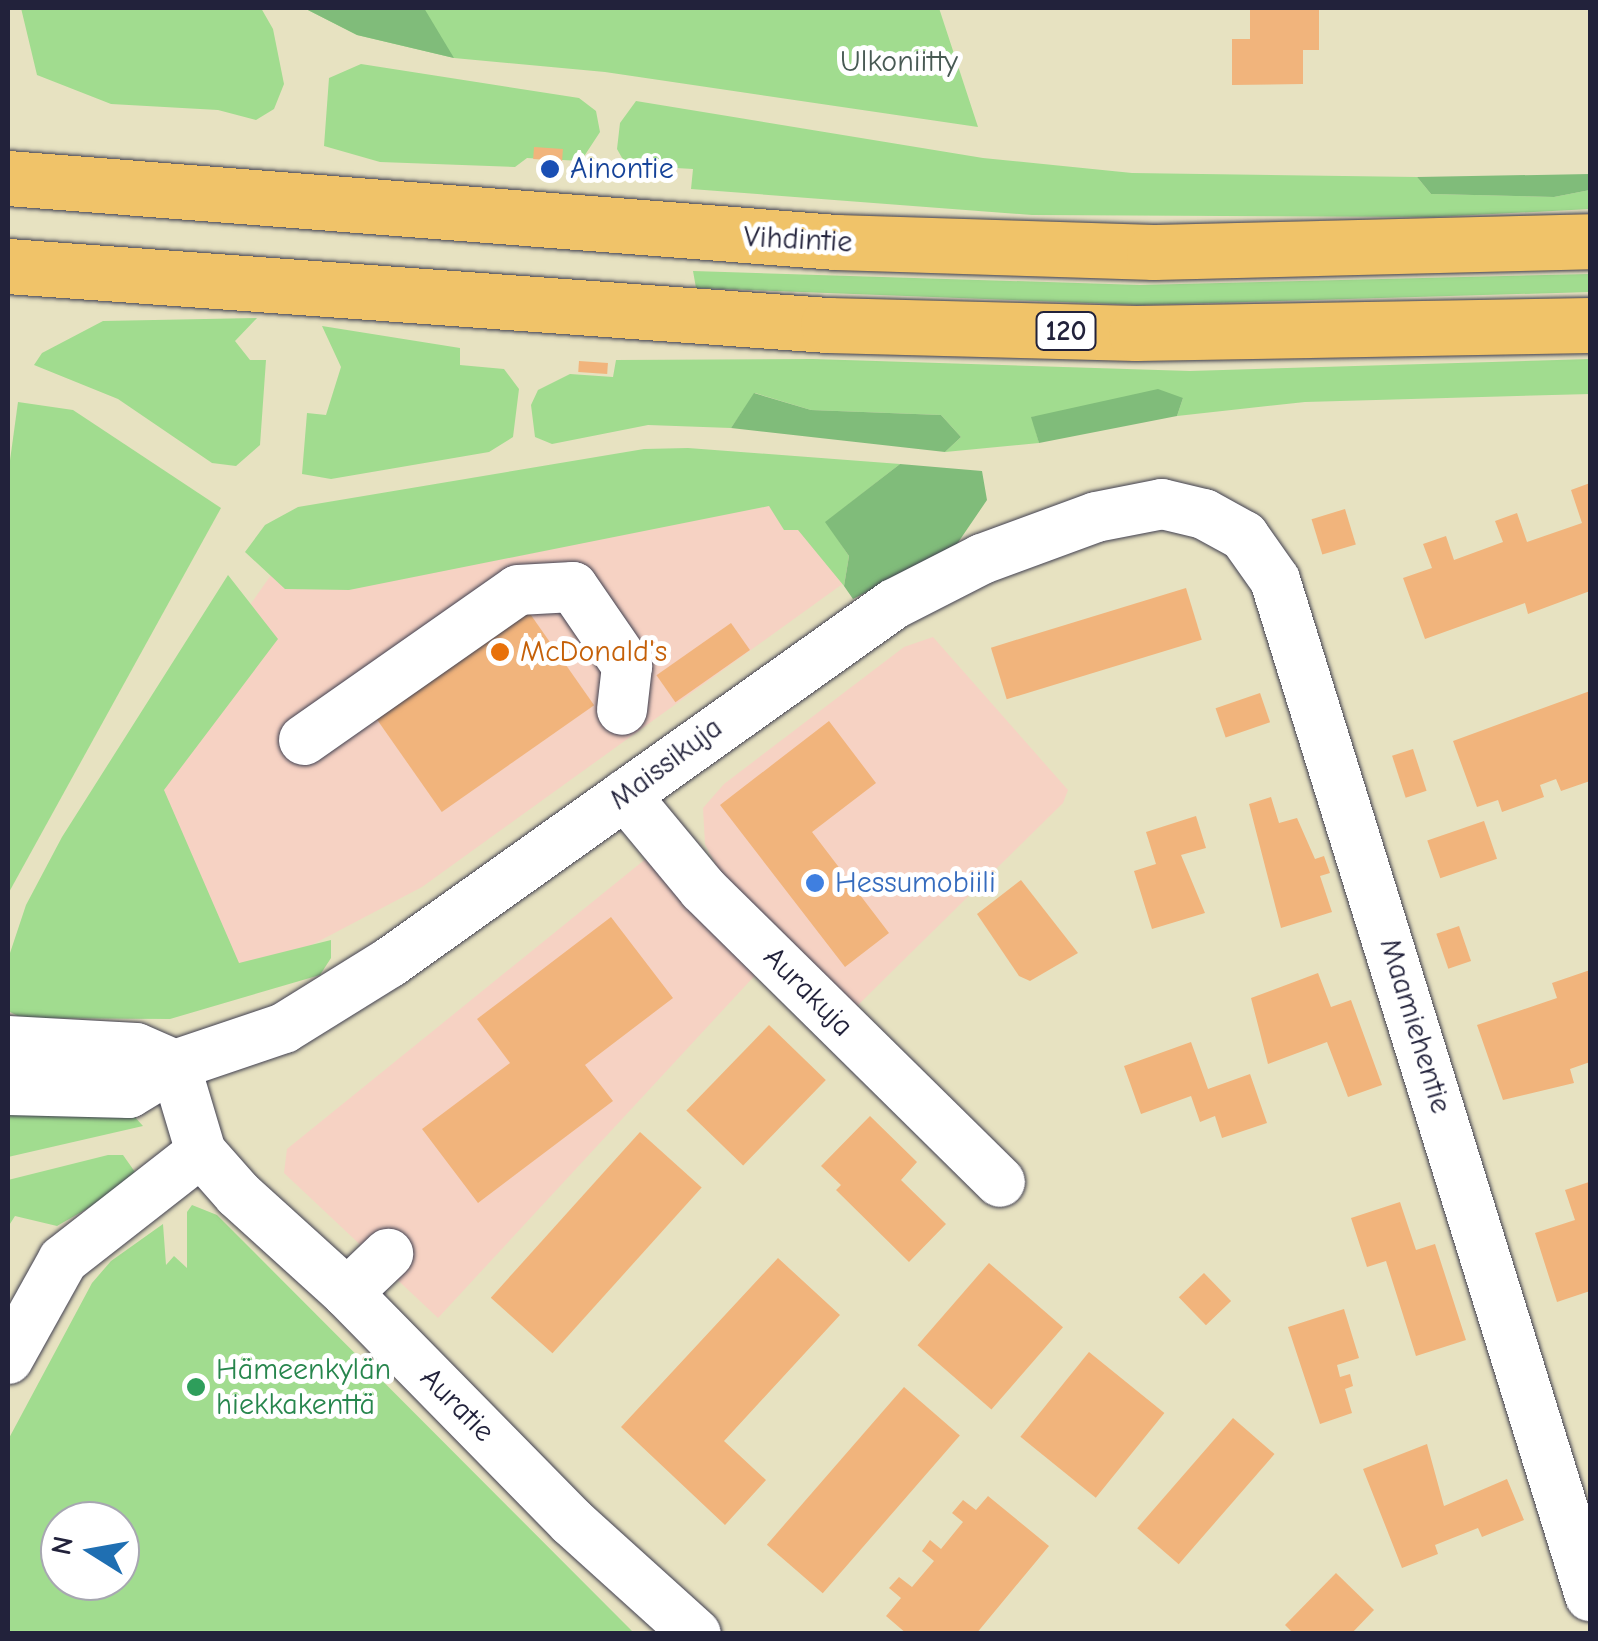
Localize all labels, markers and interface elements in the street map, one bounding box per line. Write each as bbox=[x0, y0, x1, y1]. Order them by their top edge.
park label: Ulkoniitty bbox=[840, 44, 958, 80]
place label: Ainontie bbox=[570, 151, 674, 187]
marker: Ainontie bbox=[539, 158, 561, 180]
street label: Vihdintie bbox=[743, 219, 853, 261]
road number: 120 bbox=[1034, 308, 1098, 354]
place label: McDonald's bbox=[520, 634, 667, 670]
marker: McDonald's bbox=[489, 641, 511, 663]
street label: Maissikuja bbox=[603, 710, 729, 818]
place label: Hessumobiili bbox=[835, 865, 996, 901]
marker: Hessumobiili bbox=[804, 872, 826, 894]
street label: Maamiehentie bbox=[1371, 934, 1459, 1118]
street label: Aurakuja bbox=[756, 940, 860, 1044]
place label: Hämeenkylän hiekkakenttä bbox=[216, 1352, 391, 1422]
street label: Auratie bbox=[412, 1360, 502, 1450]
marker: Hämeenkylän hiekkakenttä bbox=[185, 1376, 207, 1398]
north arrow bbox=[40, 1501, 140, 1601]
text: N bbox=[45, 1534, 80, 1558]

